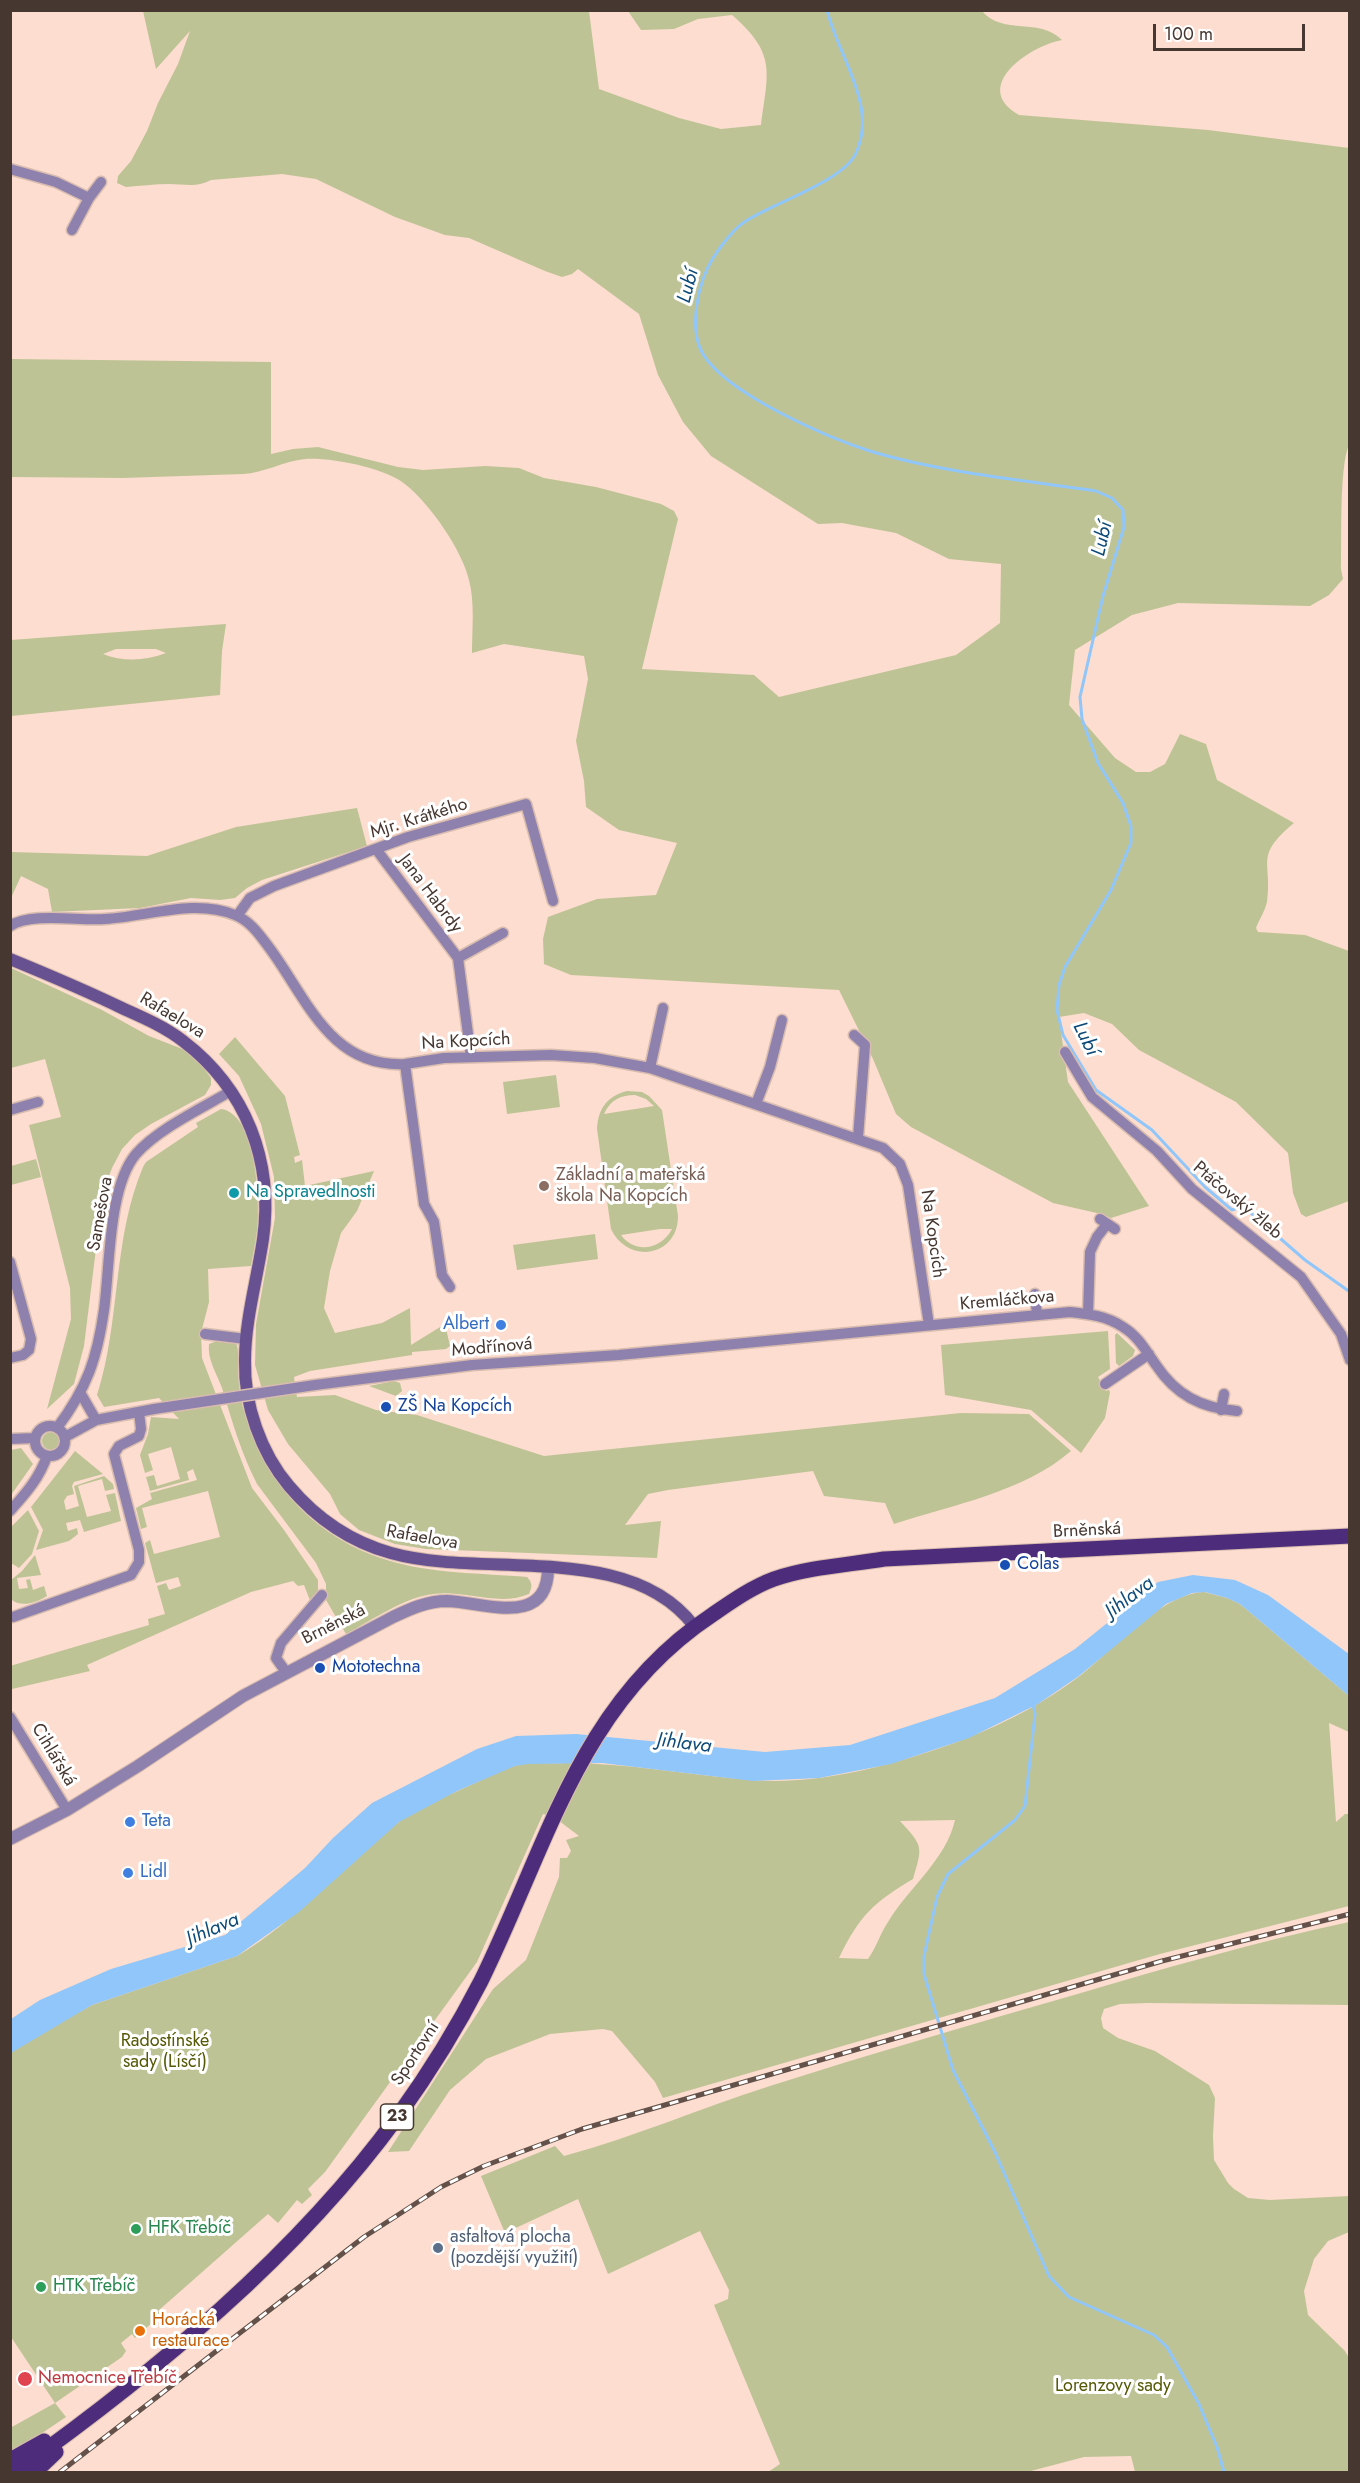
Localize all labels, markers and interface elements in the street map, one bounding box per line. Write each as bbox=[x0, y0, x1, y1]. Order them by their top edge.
scale bar bbox=[1156, 12, 1308, 50]
text: 100 m bbox=[1164, 21, 1213, 47]
water label: Lubí bbox=[673, 266, 705, 306]
water label: Lubí bbox=[1087, 519, 1119, 559]
street label: Mjr. Krátkého bbox=[368, 794, 470, 844]
street label: Jana Habrdy bbox=[394, 851, 466, 937]
street label: Rafaelova bbox=[136, 988, 208, 1044]
water label: Lubí bbox=[1067, 1018, 1103, 1060]
street label: Na Kopcích bbox=[421, 1029, 511, 1055]
street label: Ptáčovský žleb bbox=[1188, 1157, 1286, 1245]
place label: Základní a mateřská škola Na Kopcích bbox=[556, 1165, 705, 1208]
street label: Samešova bbox=[84, 1175, 118, 1253]
marker: Základní a mateřská škola Na Kopcích bbox=[537, 1179, 551, 1193]
place label: Na Spravedlnosti bbox=[246, 1182, 376, 1204]
marker: Na Spravedlnosti bbox=[227, 1186, 241, 1200]
street label: Na Kopcích bbox=[915, 1188, 949, 1280]
street label: Kremláčkova bbox=[959, 1286, 1055, 1316]
place label: Albert bbox=[443, 1314, 489, 1336]
marker: Albert bbox=[494, 1318, 508, 1332]
street label: Modřínová bbox=[451, 1334, 533, 1362]
place label: ZŠ Na Kopcích bbox=[398, 1396, 512, 1418]
marker: ZŠ Na Kopcích bbox=[379, 1400, 393, 1414]
street label: Brněnská bbox=[1052, 1518, 1122, 1544]
street label: Rafaelova bbox=[385, 1521, 459, 1555]
place label: Colas bbox=[1017, 1554, 1059, 1576]
marker: Colas bbox=[998, 1558, 1012, 1572]
water label: Jihlava bbox=[1101, 1572, 1159, 1624]
street label: Brněnská bbox=[299, 1600, 369, 1650]
place label: Mototechna bbox=[332, 1657, 420, 1679]
marker: Mototechna bbox=[313, 1661, 327, 1675]
street label: Cihlářská bbox=[26, 1720, 80, 1790]
water label: Jihlava bbox=[655, 1729, 713, 1759]
place label: Teta bbox=[142, 1811, 171, 1833]
marker: Teta bbox=[123, 1815, 137, 1829]
place label: Lidl bbox=[140, 1862, 167, 1884]
marker: Lidl bbox=[121, 1866, 135, 1880]
water label: Jihlava bbox=[183, 1908, 243, 1952]
street label: Sportovní bbox=[387, 2018, 445, 2090]
park label: Radostínské sady (Lísčí) bbox=[121, 2031, 209, 2074]
road number: 23 bbox=[380, 2104, 414, 2130]
place label: HFK Třebíč bbox=[148, 2218, 231, 2240]
marker: HFK Třebíč bbox=[129, 2222, 143, 2236]
place label: asfaltová plocha (pozdější využití) bbox=[450, 2227, 578, 2270]
marker: asfaltová plocha (pozdější využití) bbox=[431, 2241, 445, 2255]
place label: HTK Třebíč bbox=[53, 2276, 135, 2298]
marker: HTK Třebíč bbox=[34, 2280, 48, 2294]
place label: Horácká restaurace bbox=[152, 2310, 230, 2352]
marker: Horácká restaurace bbox=[133, 2324, 147, 2338]
place label: Nemocnice Třebíč bbox=[38, 2368, 177, 2390]
marker: Nemocnice Třebíč bbox=[16, 2370, 34, 2388]
park label: Lorenzovy sady bbox=[1055, 2376, 1171, 2398]

